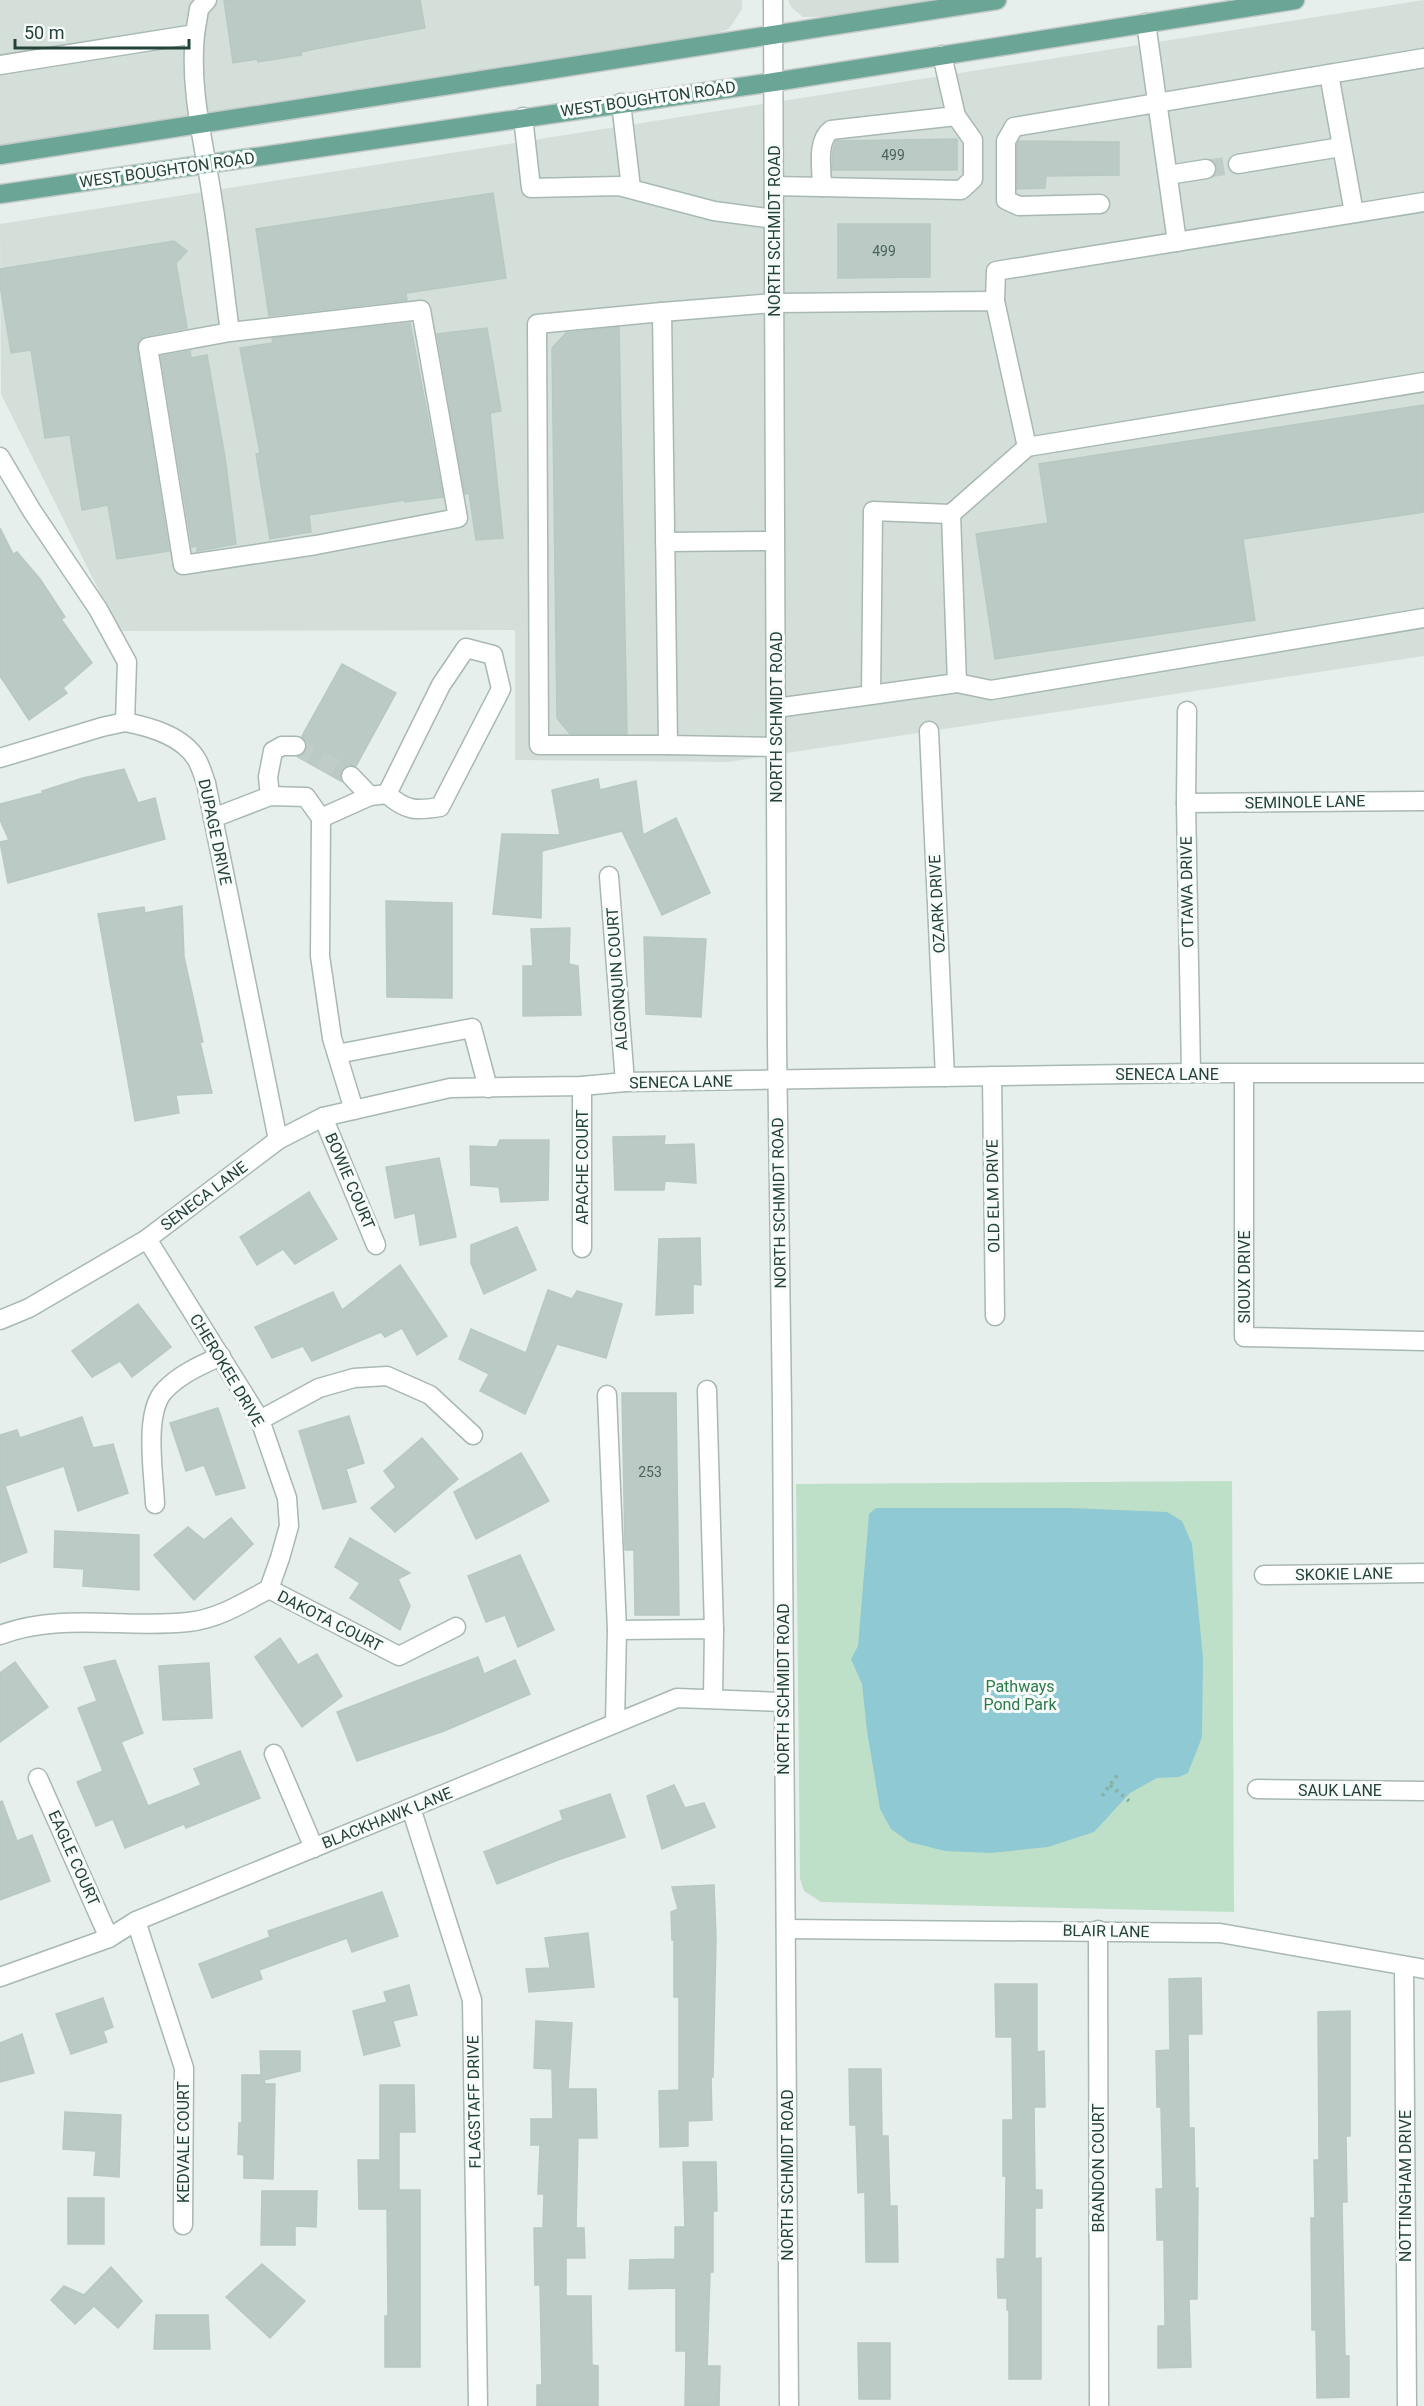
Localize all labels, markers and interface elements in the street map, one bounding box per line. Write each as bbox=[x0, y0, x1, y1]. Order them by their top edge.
scale bar bbox=[15, 12, 189, 50]
text: 50 m bbox=[24, 22, 64, 43]
street label: WEST BOUGHTON ROAD bbox=[559, 77, 737, 121]
street label: NORTH SCHMIDT ROAD bbox=[765, 145, 784, 317]
house number: 499 bbox=[881, 147, 905, 163]
street label: WEST BOUGHTON ROAD bbox=[78, 148, 256, 192]
house number: 499 bbox=[872, 243, 896, 259]
street label: NORTH SCHMIDT ROAD bbox=[767, 631, 786, 803]
street label: DUPAGE DRIVE bbox=[194, 777, 236, 887]
street label: SEMINOLE LANE bbox=[1244, 791, 1366, 813]
street label: OTTAWA DRIVE bbox=[1177, 836, 1197, 948]
street label: OZARK DRIVE bbox=[925, 854, 949, 954]
street label: ALGONQUIN COURT bbox=[602, 906, 631, 1051]
street label: SENECA LANE bbox=[1115, 1065, 1219, 1084]
street label: SENECA LANE bbox=[629, 1072, 733, 1092]
street label: APACHE COURT bbox=[573, 1109, 592, 1225]
street label: NORTH SCHMIDT ROAD bbox=[768, 1117, 790, 1289]
street label: BOWIE COURT bbox=[321, 1130, 379, 1233]
street label: OLD ELM DRIVE bbox=[983, 1139, 1003, 1253]
street label: SENECA LANE bbox=[157, 1157, 251, 1235]
street label: SIOUX DRIVE bbox=[1235, 1230, 1254, 1324]
street label: CHEROKEE DRIVE bbox=[186, 1310, 268, 1430]
house number: 253 bbox=[638, 1464, 662, 1480]
street label: SKOKIE LANE bbox=[1295, 1564, 1393, 1584]
street label: DAKOTA COURT bbox=[274, 1586, 386, 1656]
street label: NORTH SCHMIDT ROAD bbox=[774, 1603, 793, 1775]
park label: Pathways Pond Park bbox=[983, 1677, 1057, 1714]
street label: SAUK LANE bbox=[1298, 1781, 1382, 1800]
street label: BLACKHAWK LANE bbox=[319, 1783, 455, 1853]
street label: EAGLE COURT bbox=[44, 1807, 104, 1909]
street label: BLAIR LANE bbox=[1062, 1921, 1150, 1941]
street label: FLAGSTAFF DRIVE bbox=[463, 2035, 485, 2169]
street label: KEDVALE COURT bbox=[174, 2081, 193, 2203]
street label: NORTH SCHMIDT ROAD bbox=[778, 2089, 797, 2261]
street label: BRANDON COURT bbox=[1089, 2103, 1108, 2233]
street label: NOTTINGHAM DRIVE bbox=[1396, 2110, 1415, 2262]

